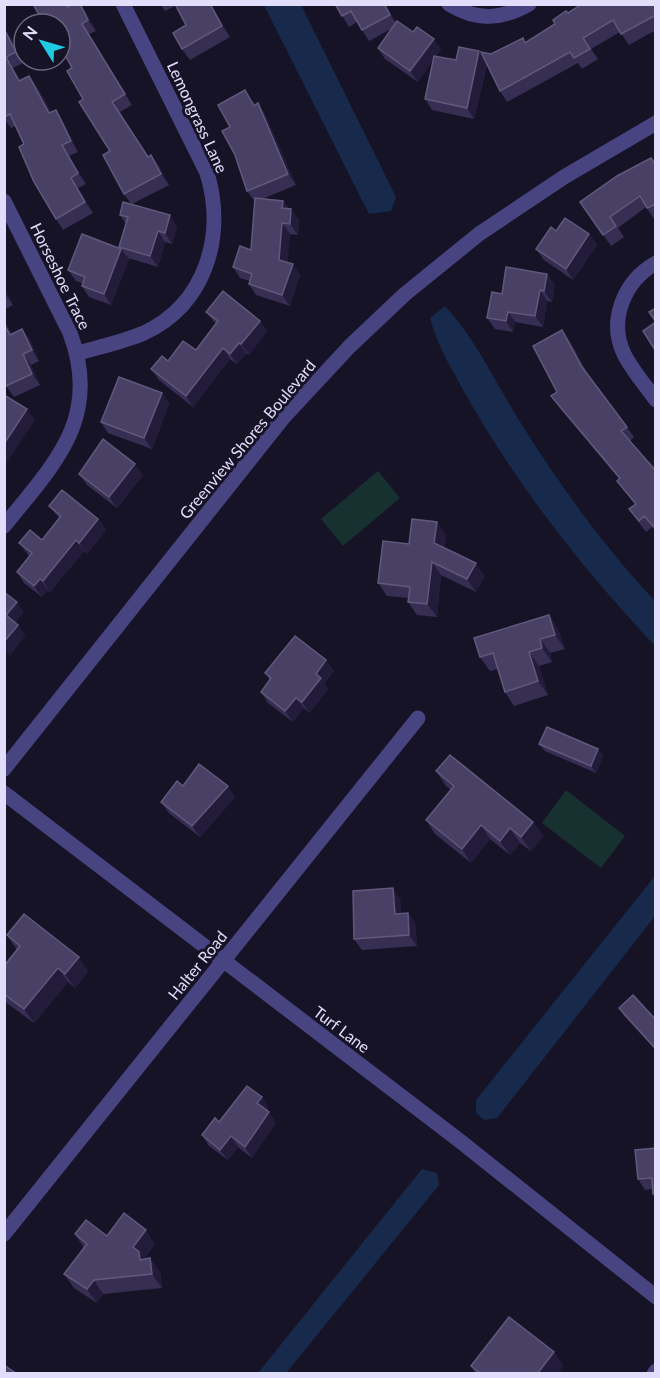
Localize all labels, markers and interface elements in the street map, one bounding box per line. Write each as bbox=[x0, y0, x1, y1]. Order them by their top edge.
north arrow bbox=[12, 12, 72, 72]
text: N bbox=[18, 22, 41, 43]
street label: Lemongrass Lane bbox=[164, 58, 232, 176]
street label: Horseshoe Trace bbox=[27, 219, 95, 333]
street label: Greenview Shores Boulevard bbox=[175, 356, 319, 522]
street label: Halter Road bbox=[164, 927, 230, 1003]
street label: Turf Lane bbox=[310, 1002, 374, 1056]

